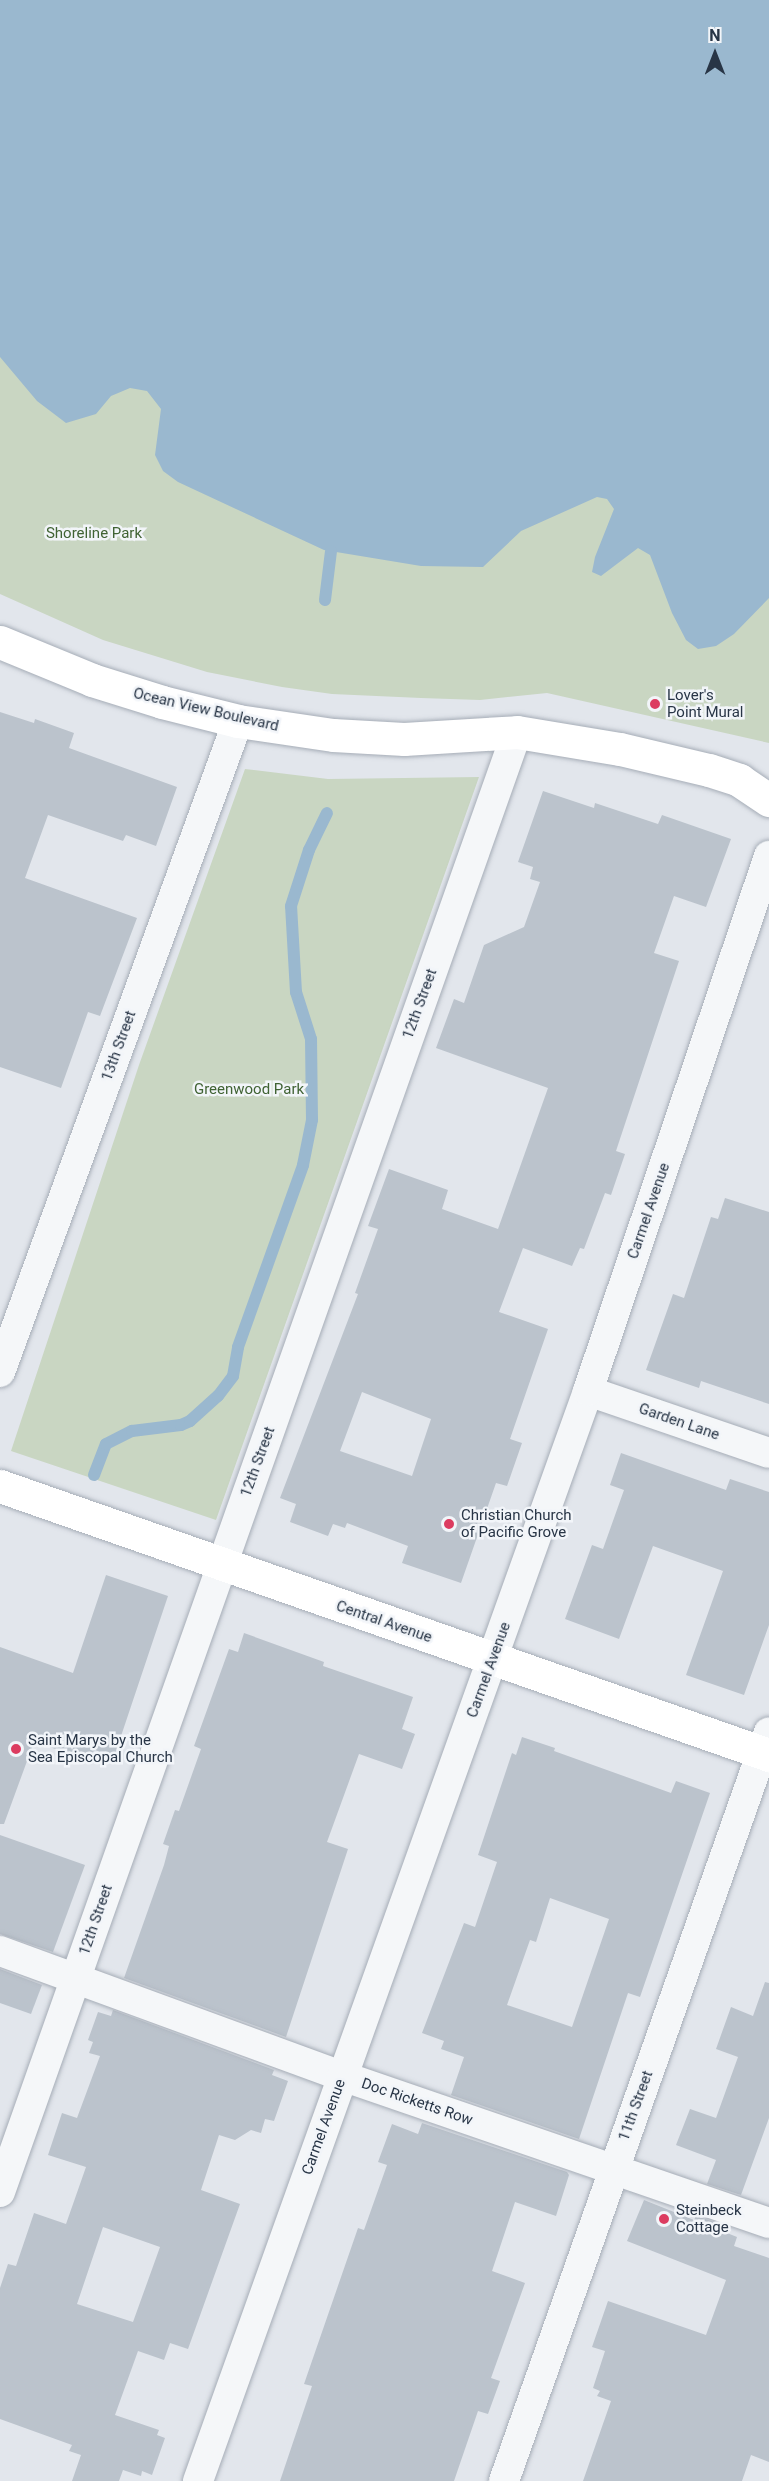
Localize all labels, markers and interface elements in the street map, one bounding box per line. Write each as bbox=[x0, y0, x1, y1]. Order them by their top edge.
north arrow bbox=[685, 24, 745, 84]
text: N bbox=[709, 26, 721, 45]
park label: Shoreline Park bbox=[46, 525, 142, 543]
street label: Ocean View Boulevard bbox=[131, 684, 281, 736]
place label: Lover's Point Mural bbox=[667, 686, 743, 721]
marker: Lover's Point Mural bbox=[648, 697, 662, 711]
street label: 12th Street bbox=[399, 966, 441, 1042]
street label: 13th Street bbox=[98, 1008, 140, 1084]
park label: Greenwood Park bbox=[194, 1081, 304, 1099]
street label: Carmel Avenue bbox=[624, 1161, 674, 1261]
street label: Garden Lane bbox=[636, 1400, 722, 1444]
street label: 12th Street bbox=[237, 1424, 279, 1500]
place label: Christian Church of Pacific Grove bbox=[461, 1506, 572, 1541]
marker: Christian Church of Pacific Grove bbox=[442, 1517, 456, 1531]
street label: Central Avenue bbox=[334, 1597, 434, 1647]
street label: Carmel Avenue bbox=[463, 1620, 515, 1720]
place label: Saint Marys by the Sea Episcopal Church bbox=[28, 1731, 173, 1766]
marker: Saint Marys by the Sea Episcopal Church bbox=[9, 1742, 23, 1756]
street label: 12th Street bbox=[76, 1882, 116, 1958]
street label: 11th Street bbox=[615, 2068, 657, 2144]
street label: Doc Ricketts Row bbox=[359, 2075, 475, 2129]
street label: Carmel Avenue bbox=[298, 2077, 350, 2177]
place label: Steinbeck Cottage bbox=[676, 2201, 742, 2236]
marker: Steinbeck Cottage bbox=[657, 2212, 671, 2226]

